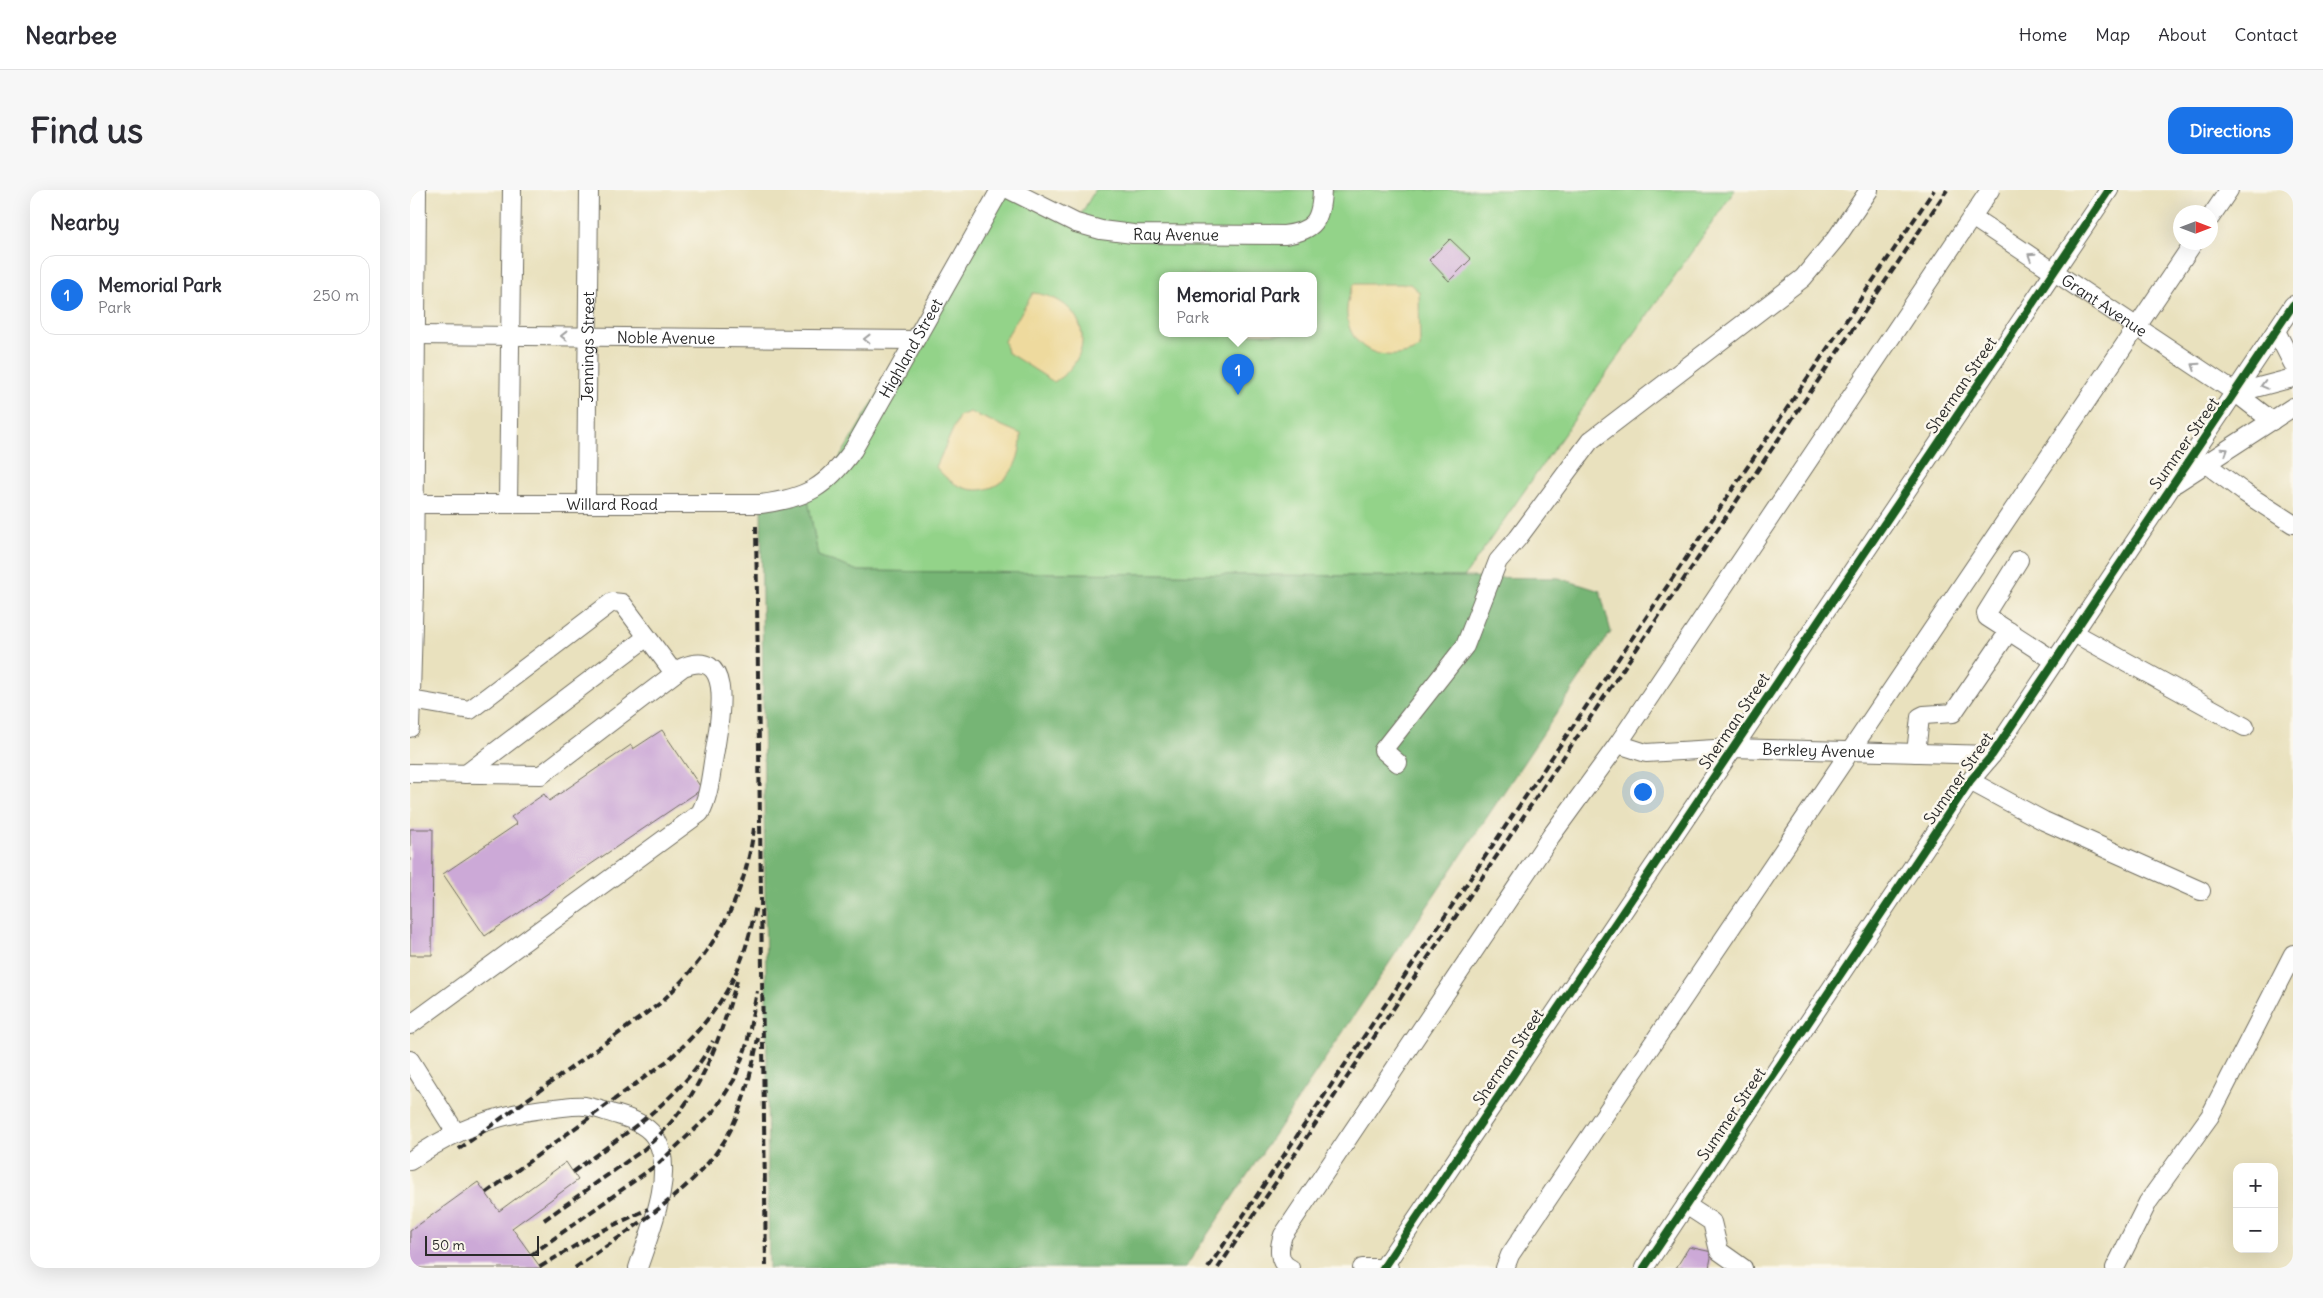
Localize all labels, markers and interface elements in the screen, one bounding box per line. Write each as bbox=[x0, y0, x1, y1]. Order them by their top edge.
text: Nearbee bbox=[25, 20, 117, 50]
text: Home bbox=[2019, 23, 2067, 46]
text: Map bbox=[2095, 23, 2130, 46]
text: About bbox=[2158, 23, 2206, 46]
text: Contact bbox=[2234, 23, 2298, 46]
button: Directions bbox=[2168, 107, 2293, 154]
text: Find us bbox=[30, 108, 143, 152]
north arrow bbox=[2173, 205, 2218, 250]
text: Nearby bbox=[50, 209, 120, 236]
street label: Ray Avenue bbox=[1133, 224, 1219, 245]
one-way arrow bbox=[2027, 253, 2037, 262]
street label: Grant Avenue bbox=[2058, 269, 2151, 341]
popup bbox=[1159, 272, 1317, 337]
text: Memorial Park bbox=[98, 273, 222, 297]
text: Memorial Park bbox=[1176, 283, 1300, 307]
text: 1 bbox=[64, 285, 70, 305]
text: 250 m bbox=[313, 285, 359, 305]
street label: Jennings Street bbox=[577, 291, 598, 403]
street label: Highland Street bbox=[875, 294, 947, 401]
text: Park bbox=[98, 297, 131, 317]
text: Park bbox=[1176, 307, 1209, 327]
street label: Noble Avenue bbox=[617, 327, 715, 348]
one-way arrow bbox=[560, 331, 568, 341]
street label: Sherman Street bbox=[1921, 332, 2001, 437]
one-way arrow bbox=[862, 334, 870, 345]
pin: 1 bbox=[1222, 354, 1254, 395]
one-way arrow bbox=[2191, 363, 2201, 372]
one-way arrow bbox=[2261, 380, 2269, 390]
street label: Summer Street bbox=[2145, 393, 2224, 493]
one-way arrow bbox=[2220, 448, 2229, 458]
street label: Willard Road bbox=[566, 494, 658, 514]
street label: Sherman Street bbox=[1694, 668, 1774, 773]
street label: Summer Street bbox=[1919, 728, 1998, 828]
street label: Berkley Avenue bbox=[1762, 739, 1875, 762]
your location bbox=[1630, 779, 1656, 805]
street label: Sherman Street bbox=[1468, 1004, 1548, 1109]
street label: Summer Street bbox=[1693, 1063, 1770, 1164]
map controls bbox=[2233, 1163, 2278, 1253]
button: + bbox=[2233, 1163, 2278, 1208]
button: − bbox=[2233, 1208, 2278, 1253]
scale bar bbox=[425, 1233, 539, 1256]
text: 50 m bbox=[432, 1236, 465, 1254]

